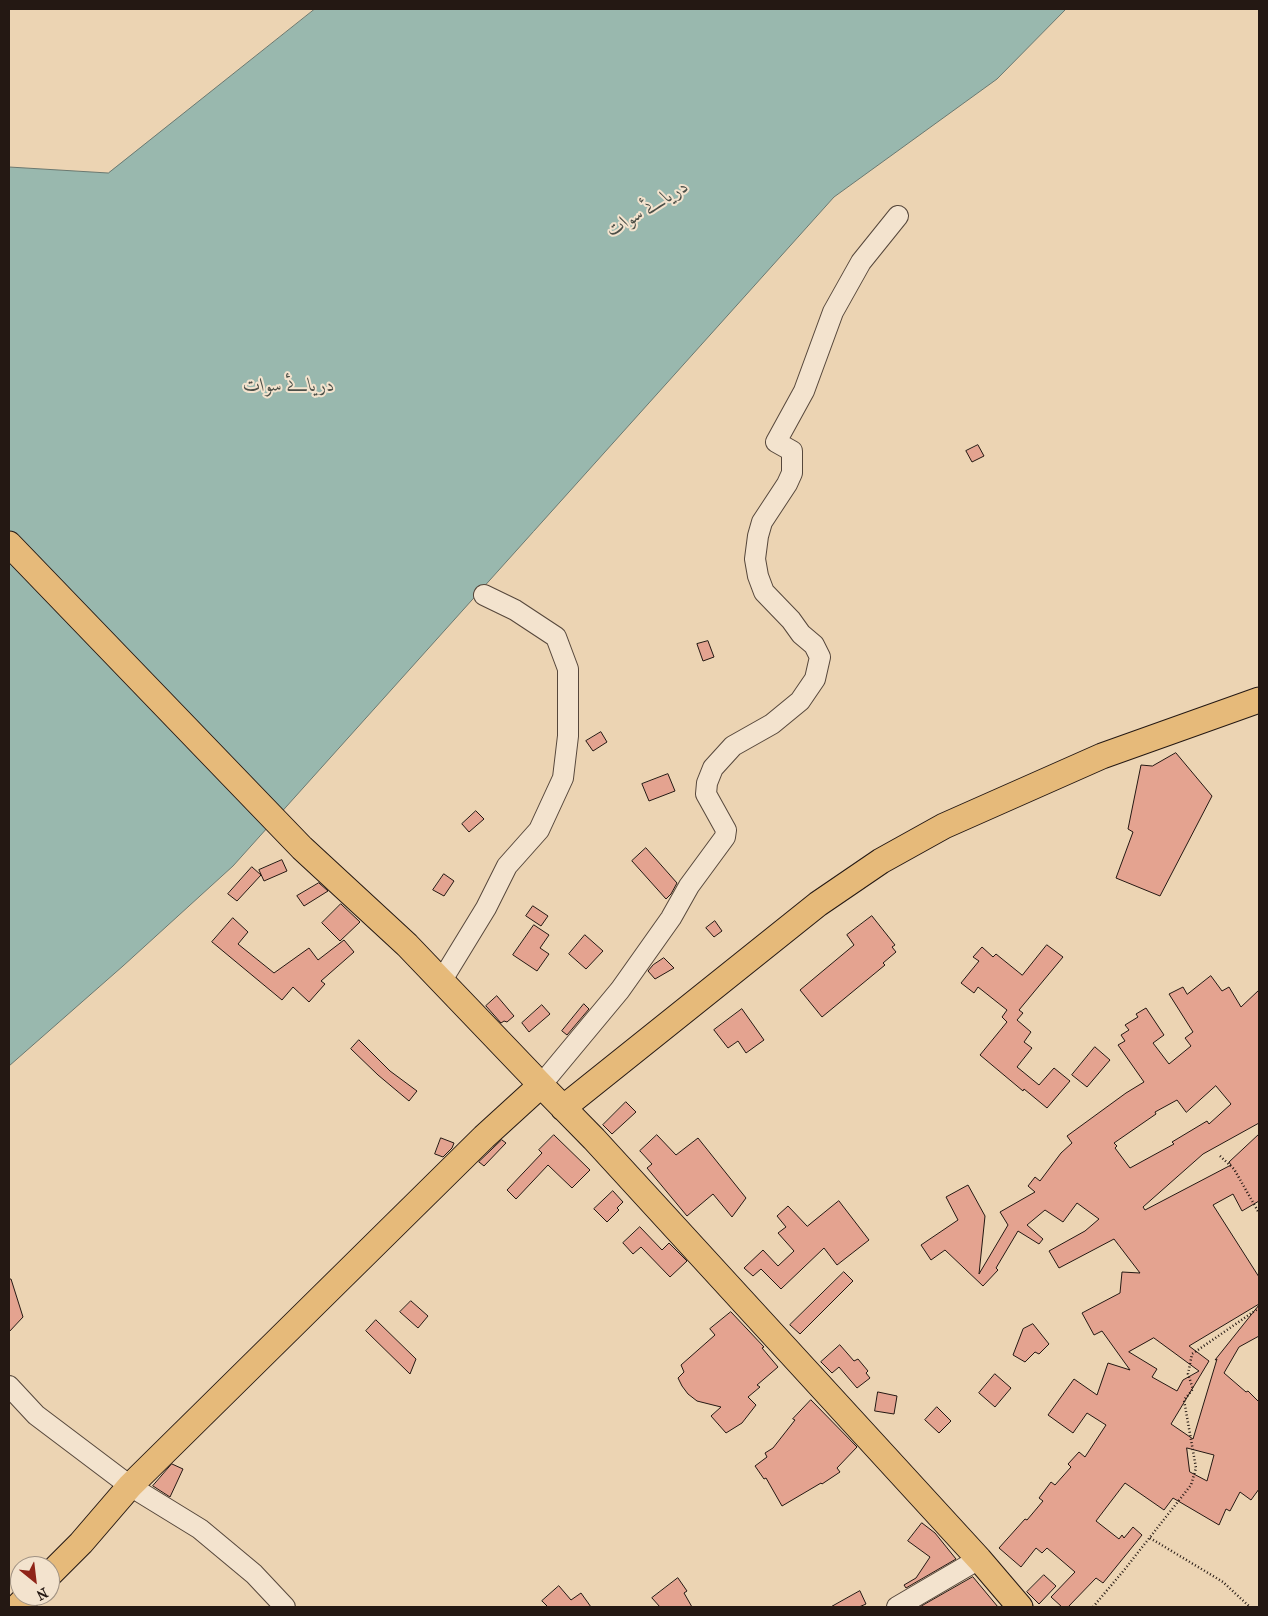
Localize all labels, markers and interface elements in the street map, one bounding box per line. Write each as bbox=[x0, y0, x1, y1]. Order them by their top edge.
water label: دریائے سوات bbox=[603, 176, 693, 242]
water label: دریائے سوات bbox=[243, 375, 335, 397]
north arrow bbox=[10, 1556, 60, 1606]
text: N bbox=[33, 1584, 51, 1604]

